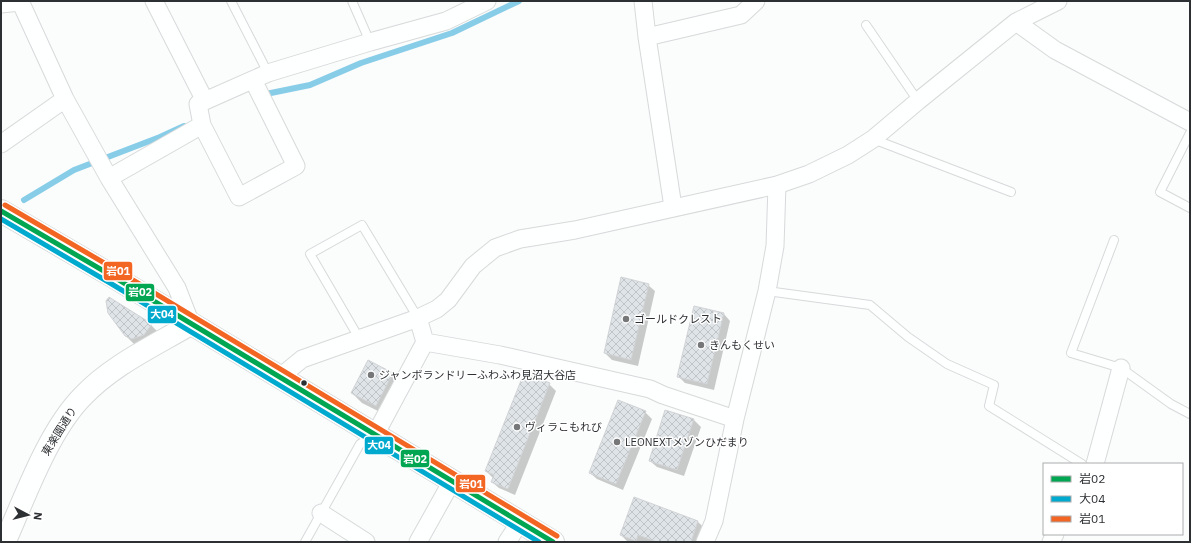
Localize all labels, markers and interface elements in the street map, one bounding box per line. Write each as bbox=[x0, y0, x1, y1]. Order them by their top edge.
line badge: 岩01 bbox=[103, 261, 133, 281]
text: 岩01 bbox=[106, 264, 130, 278]
line badge: 岩02 bbox=[125, 283, 155, 302]
text: 岩02 bbox=[128, 285, 152, 299]
line badge: 大04 bbox=[147, 305, 177, 324]
text: 大04 bbox=[150, 307, 174, 321]
place label: ゴールドクレスト bbox=[634, 312, 722, 326]
marker: ゴールドクレスト bbox=[621, 314, 631, 324]
place label: きんもくせい bbox=[709, 338, 775, 352]
marker: きんもくせい bbox=[696, 340, 706, 350]
place label: ジャンボランドリーふわふわ見沼大谷店 bbox=[379, 368, 576, 382]
marker: ジャンボランドリーふわふわ見沼大谷店 bbox=[366, 370, 376, 380]
unlabelled marker bbox=[299, 378, 309, 388]
street label: 東楽園通り bbox=[38, 404, 80, 458]
place label: ヴィラこもれび bbox=[525, 420, 602, 434]
marker: ヴィラこもれび bbox=[512, 422, 522, 432]
place label: LEONEXTメゾンひだまり bbox=[625, 435, 749, 449]
line badge: 大04 bbox=[364, 436, 394, 455]
marker: LEONEXTメゾンひだまり bbox=[612, 437, 622, 447]
text: 大04 bbox=[367, 438, 391, 452]
line badge: 岩02 bbox=[400, 449, 430, 468]
text: 岩02 bbox=[403, 452, 427, 466]
legend bbox=[1043, 463, 1183, 535]
text: 岩02 bbox=[1079, 471, 1105, 486]
line badge: 岩01 bbox=[455, 474, 486, 493]
text: 岩01 bbox=[459, 477, 483, 491]
text: 大04 bbox=[1079, 491, 1105, 506]
north arrow bbox=[8, 495, 48, 535]
text: N bbox=[30, 511, 45, 521]
text: 岩01 bbox=[1079, 511, 1105, 526]

